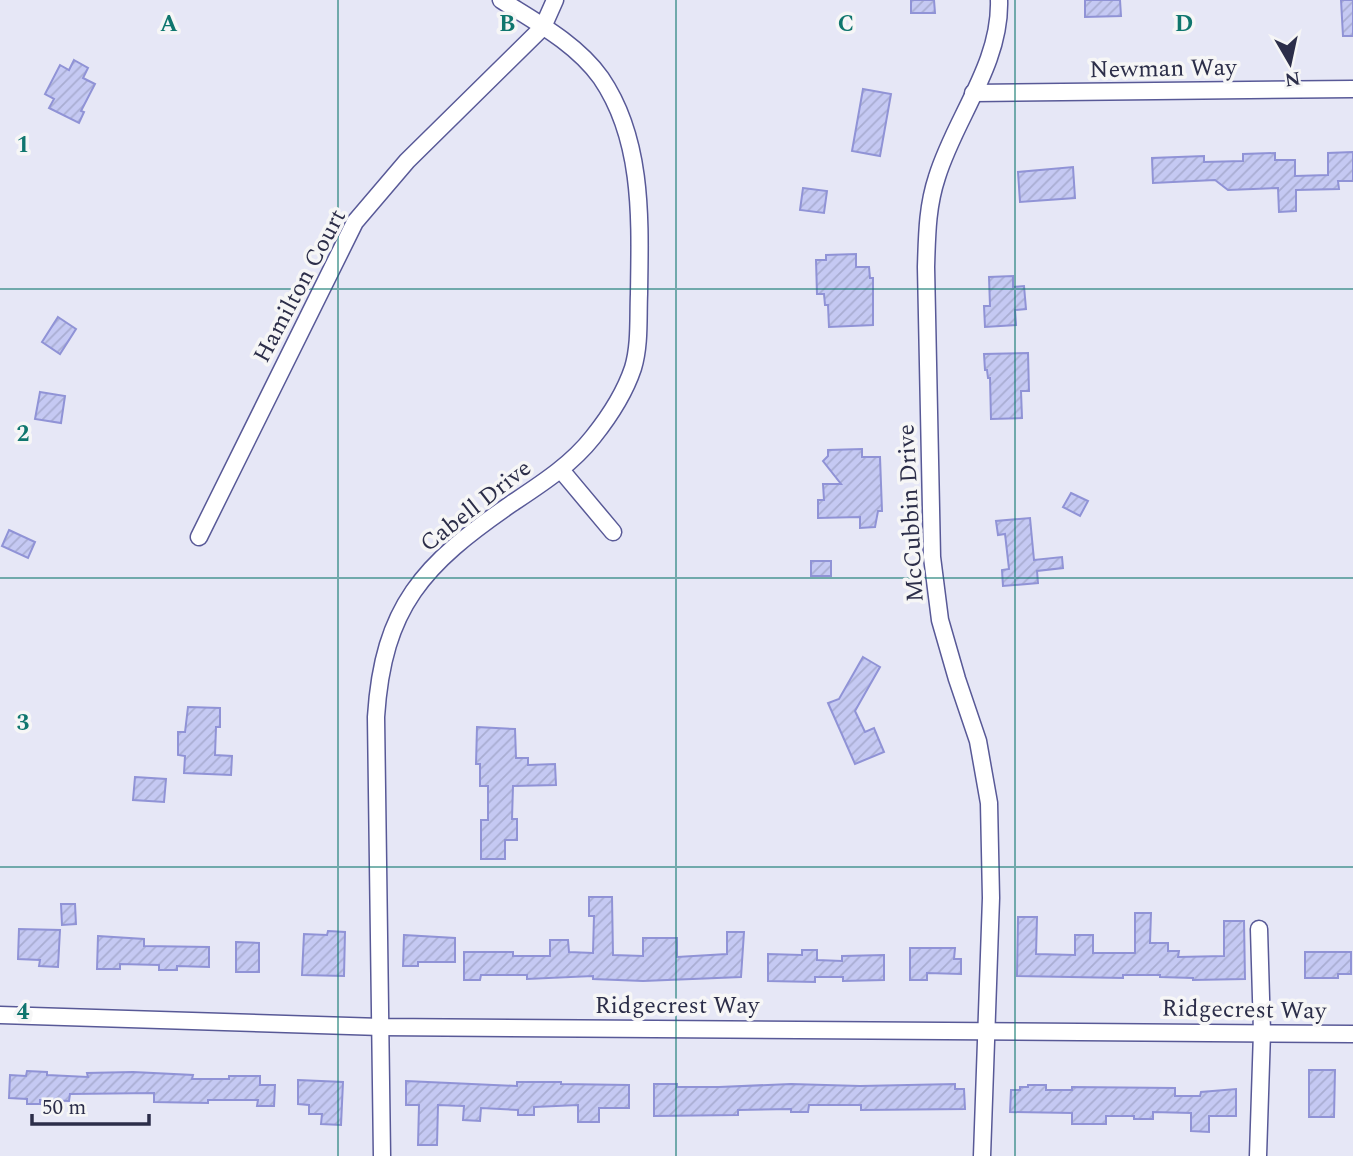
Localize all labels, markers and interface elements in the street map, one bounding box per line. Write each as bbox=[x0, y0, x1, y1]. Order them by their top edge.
text: A bbox=[160, 7, 178, 42]
text: B bbox=[499, 7, 515, 42]
text: C bbox=[838, 7, 854, 42]
text: D bbox=[1175, 7, 1193, 42]
north arrow bbox=[1255, 28, 1325, 98]
street label: Newman Way bbox=[1089, 50, 1238, 88]
text: N bbox=[1282, 63, 1302, 94]
text: 1 bbox=[17, 128, 29, 163]
street label: Hamilton Court bbox=[244, 203, 356, 369]
text: 2 bbox=[17, 417, 30, 452]
street label: McCubbin Drive bbox=[888, 423, 934, 603]
street label: Cabell Drive bbox=[412, 451, 540, 561]
text: 3 bbox=[17, 706, 30, 741]
street label: Ridgecrest Way bbox=[595, 988, 761, 1024]
street label: Ridgecrest Way bbox=[1161, 991, 1328, 1029]
text: 4 bbox=[17, 995, 30, 1030]
scale bar bbox=[32, 1082, 149, 1126]
text: 50 m bbox=[42, 1092, 86, 1124]

